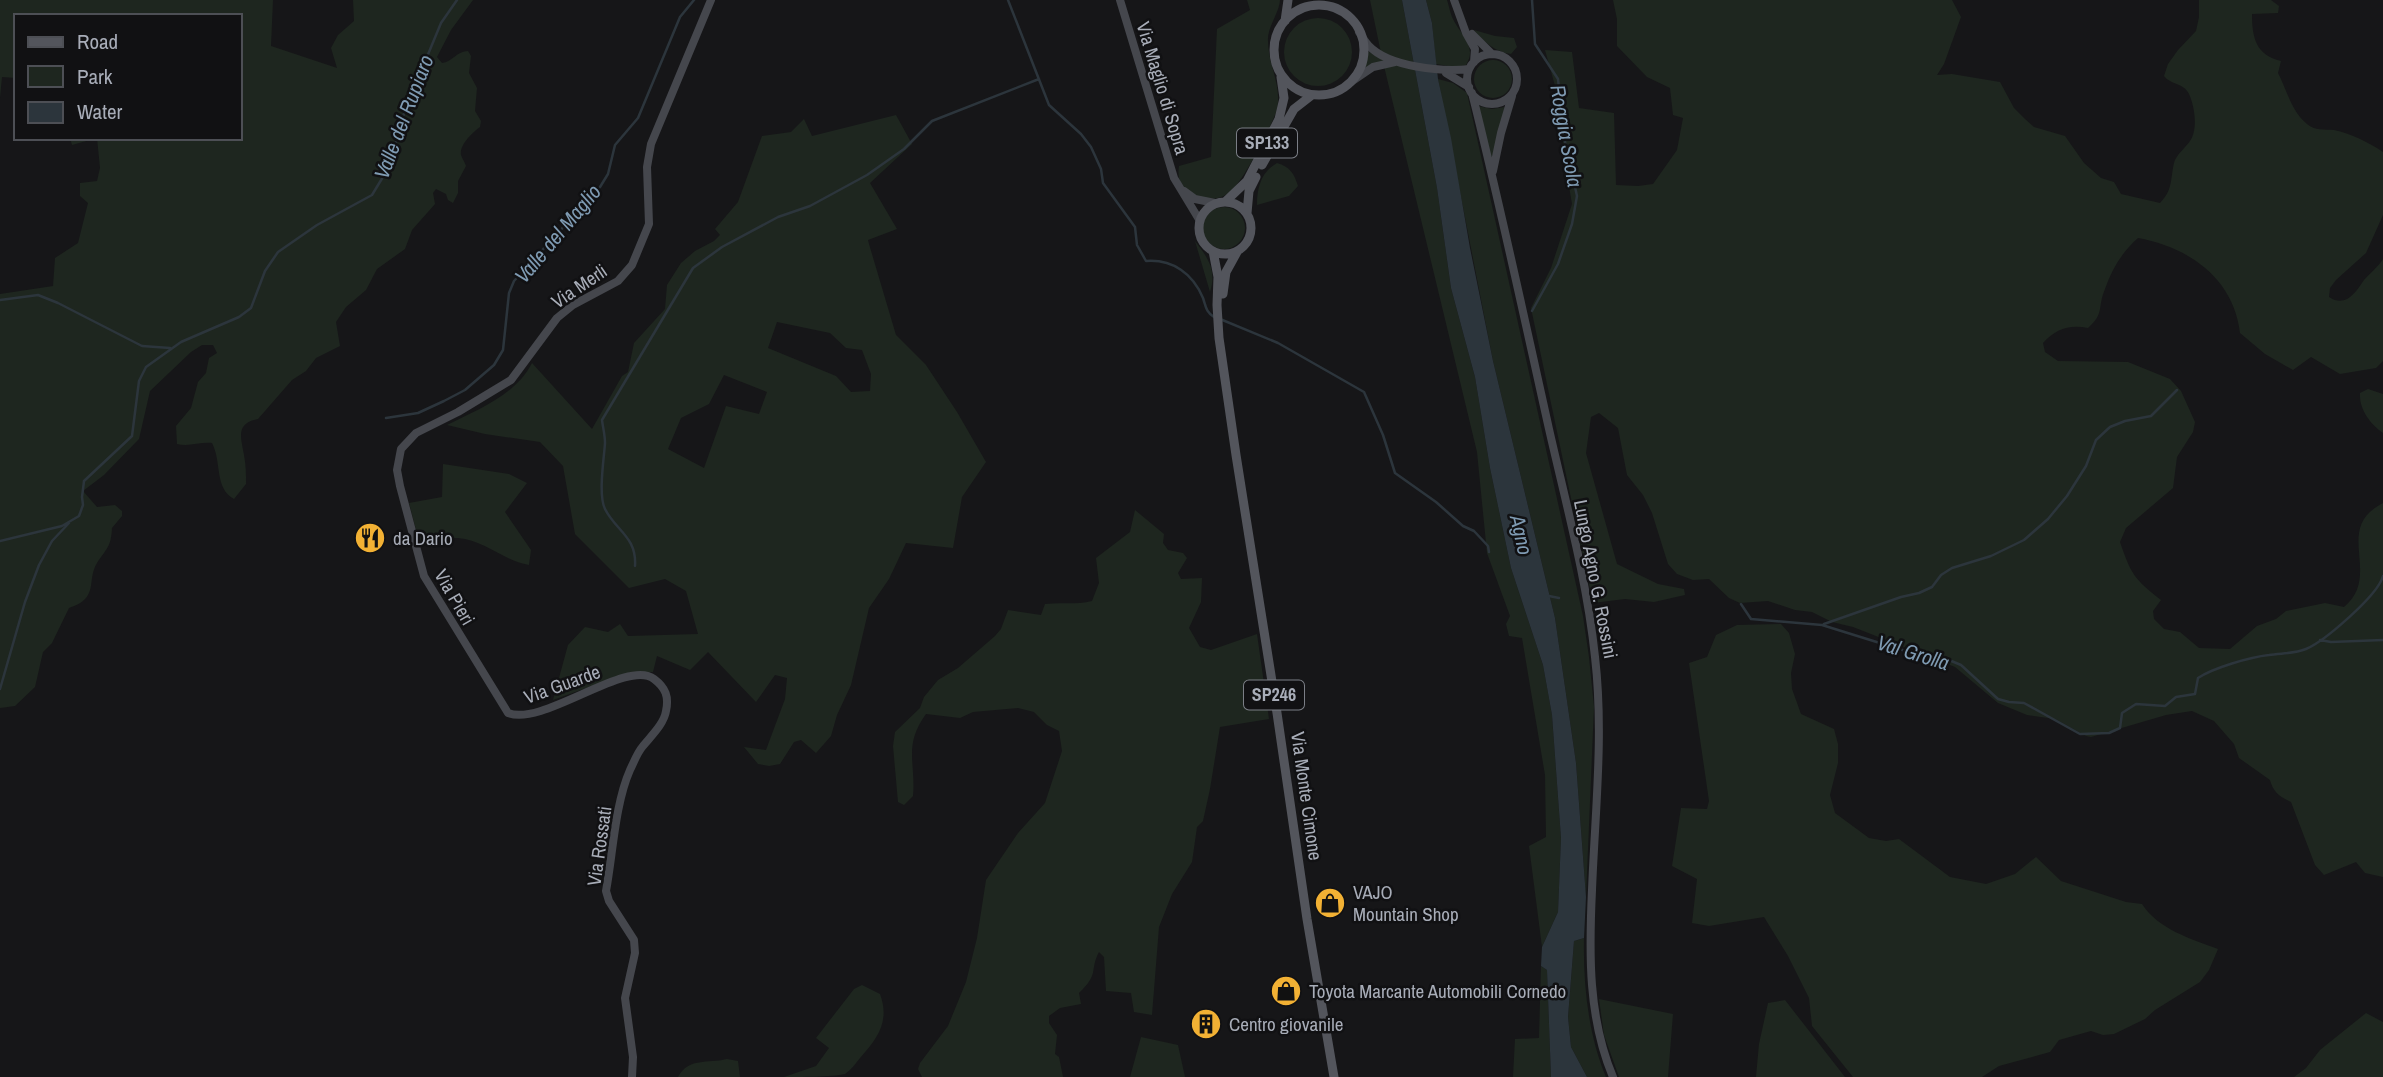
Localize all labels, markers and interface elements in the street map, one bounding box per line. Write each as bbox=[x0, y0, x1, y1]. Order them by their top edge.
legend bbox=[14, 14, 242, 140]
street label: Via Maglio di Sopra bbox=[1130, 18, 1196, 158]
text: Road bbox=[77, 27, 118, 56]
water label: Valle del Rupiaro bbox=[367, 51, 440, 183]
text: Park bbox=[77, 62, 113, 91]
water label: Roggia Scola bbox=[1543, 82, 1590, 189]
text: Water bbox=[77, 97, 123, 126]
road number: SP133 bbox=[1237, 128, 1297, 158]
water label: Valle del Maglio bbox=[508, 178, 608, 289]
street label: Via Merli bbox=[546, 258, 612, 314]
street label: Lungo Agno G. Rossini bbox=[1568, 497, 1624, 661]
water label: Agno bbox=[1503, 511, 1540, 558]
restaurant icon: da Dario bbox=[353, 521, 387, 555]
place label: da Dario bbox=[393, 525, 453, 551]
street label: Via Pieri bbox=[429, 564, 481, 630]
water label: Val Grolla bbox=[1874, 628, 1953, 677]
street label: Via Guarde bbox=[520, 658, 604, 710]
road number: SP246 bbox=[1244, 680, 1304, 710]
street label: Via Monte Cimone bbox=[1285, 730, 1329, 862]
street label: Via Rossati bbox=[581, 804, 617, 888]
place label: VAJO Mountain Shop bbox=[1353, 879, 1459, 927]
shop icon: VAJO Mountain Shop bbox=[1313, 886, 1347, 920]
shop icon: Toyota Marcante Automobili Cornedo bbox=[1269, 974, 1303, 1008]
place label: Toyota Marcante Automobili Cornedo bbox=[1309, 978, 1566, 1004]
building icon: Centro giovanile bbox=[1189, 1007, 1223, 1041]
place label: Centro giovanile bbox=[1229, 1011, 1343, 1037]

